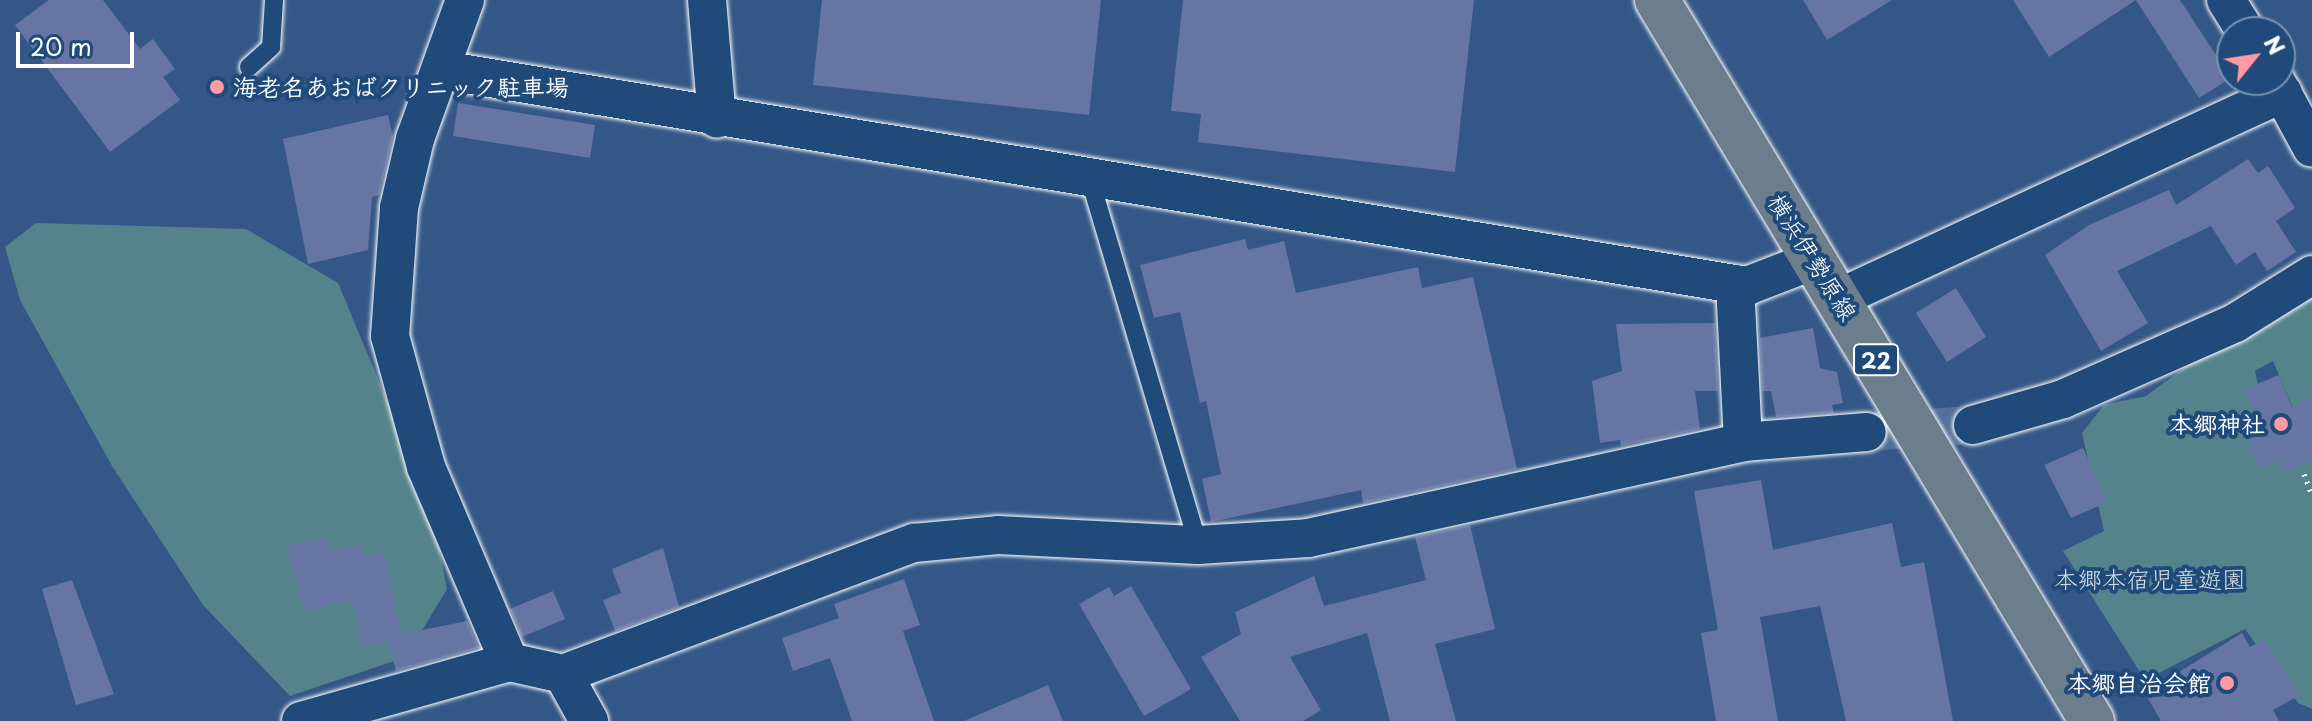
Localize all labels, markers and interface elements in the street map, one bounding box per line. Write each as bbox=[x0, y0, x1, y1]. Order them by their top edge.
scale bar bbox=[20, 16, 138, 66]
north arrow bbox=[2216, 16, 2296, 96]
text: 20 m bbox=[30, 28, 92, 64]
text: N bbox=[2257, 29, 2294, 61]
place label: 海老名あおばクリニック駐車場 bbox=[233, 73, 569, 101]
marker: 海老名あおばクリニック駐車場 bbox=[208, 78, 226, 96]
street label: 横浜伊勢原線 bbox=[1763, 188, 1863, 326]
road number: 22 bbox=[1852, 342, 1900, 378]
place label: 本郷神社 bbox=[2169, 410, 2265, 438]
marker: 本郷神社 bbox=[2272, 415, 2290, 433]
park label: 本郷本宿児童遊園 bbox=[2054, 565, 2246, 593]
place label: 本郷自治会館 bbox=[2067, 669, 2211, 697]
marker: 本郷自治会館 bbox=[2218, 674, 2236, 692]

